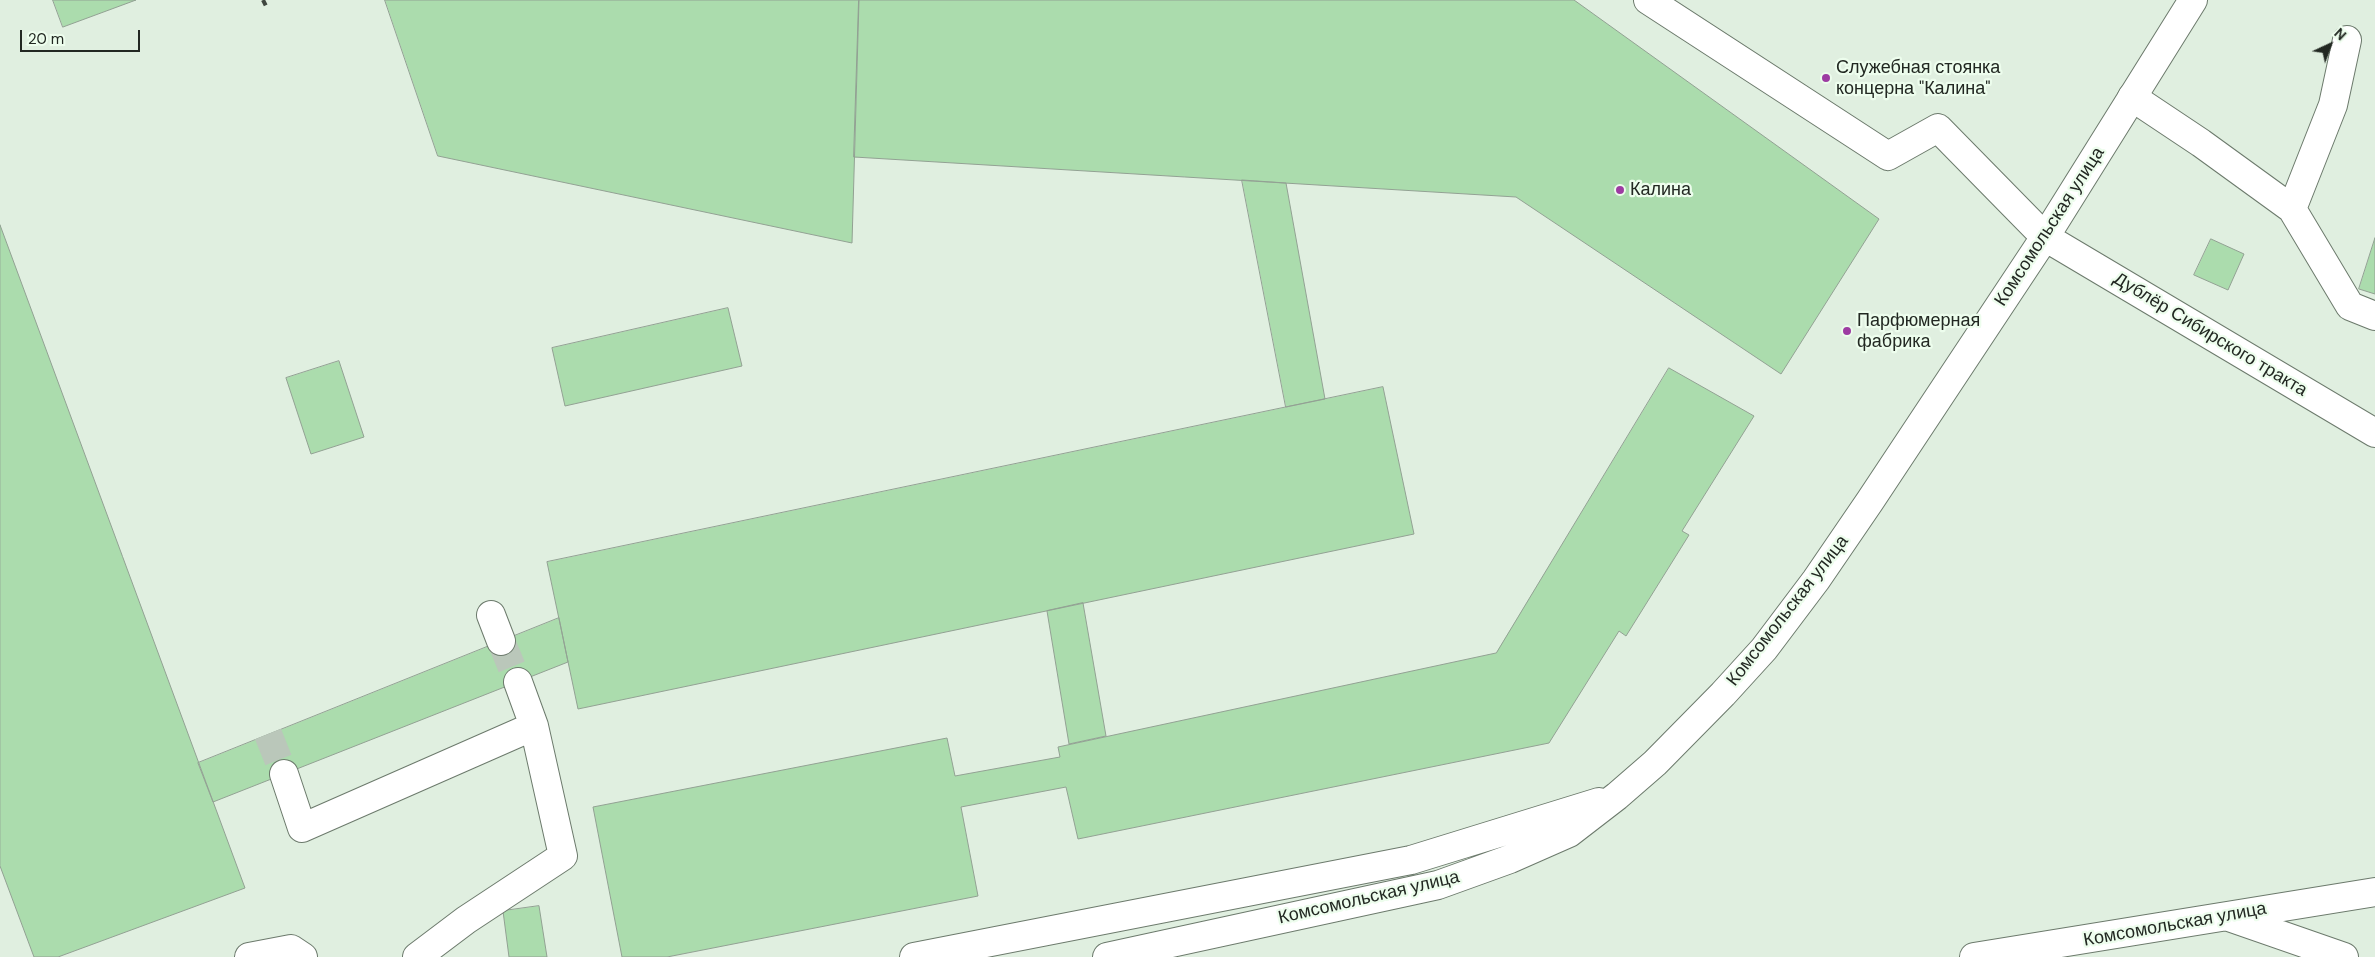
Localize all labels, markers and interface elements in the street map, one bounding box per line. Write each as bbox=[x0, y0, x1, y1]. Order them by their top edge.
scale bar bbox=[22, 20, 142, 52]
north arrow bbox=[2305, 20, 2355, 70]
text: N bbox=[2330, 24, 2350, 44]
text: 20 m bbox=[28, 29, 64, 49]
place label: Служебная стоянка концерна "Калина" bbox=[1836, 57, 2000, 100]
marker: Служебная стоянка концерна "Калина" bbox=[1820, 72, 1832, 84]
street label: Комсомольская улица bbox=[1990, 143, 2110, 311]
place label: Калина bbox=[1630, 179, 1691, 201]
marker: Калина bbox=[1614, 184, 1626, 196]
street label: Дублёр Сибирского тракта bbox=[2109, 268, 2311, 402]
place label: Парфюмерная фабрика bbox=[1857, 310, 1980, 352]
marker: Парфюмерная фабрика bbox=[1841, 325, 1853, 337]
street label: Комсомольская улица bbox=[1722, 531, 1854, 691]
street label: Комсомольская улица bbox=[1276, 867, 1462, 929]
street label: Комсомольская улица bbox=[2082, 898, 2268, 952]

